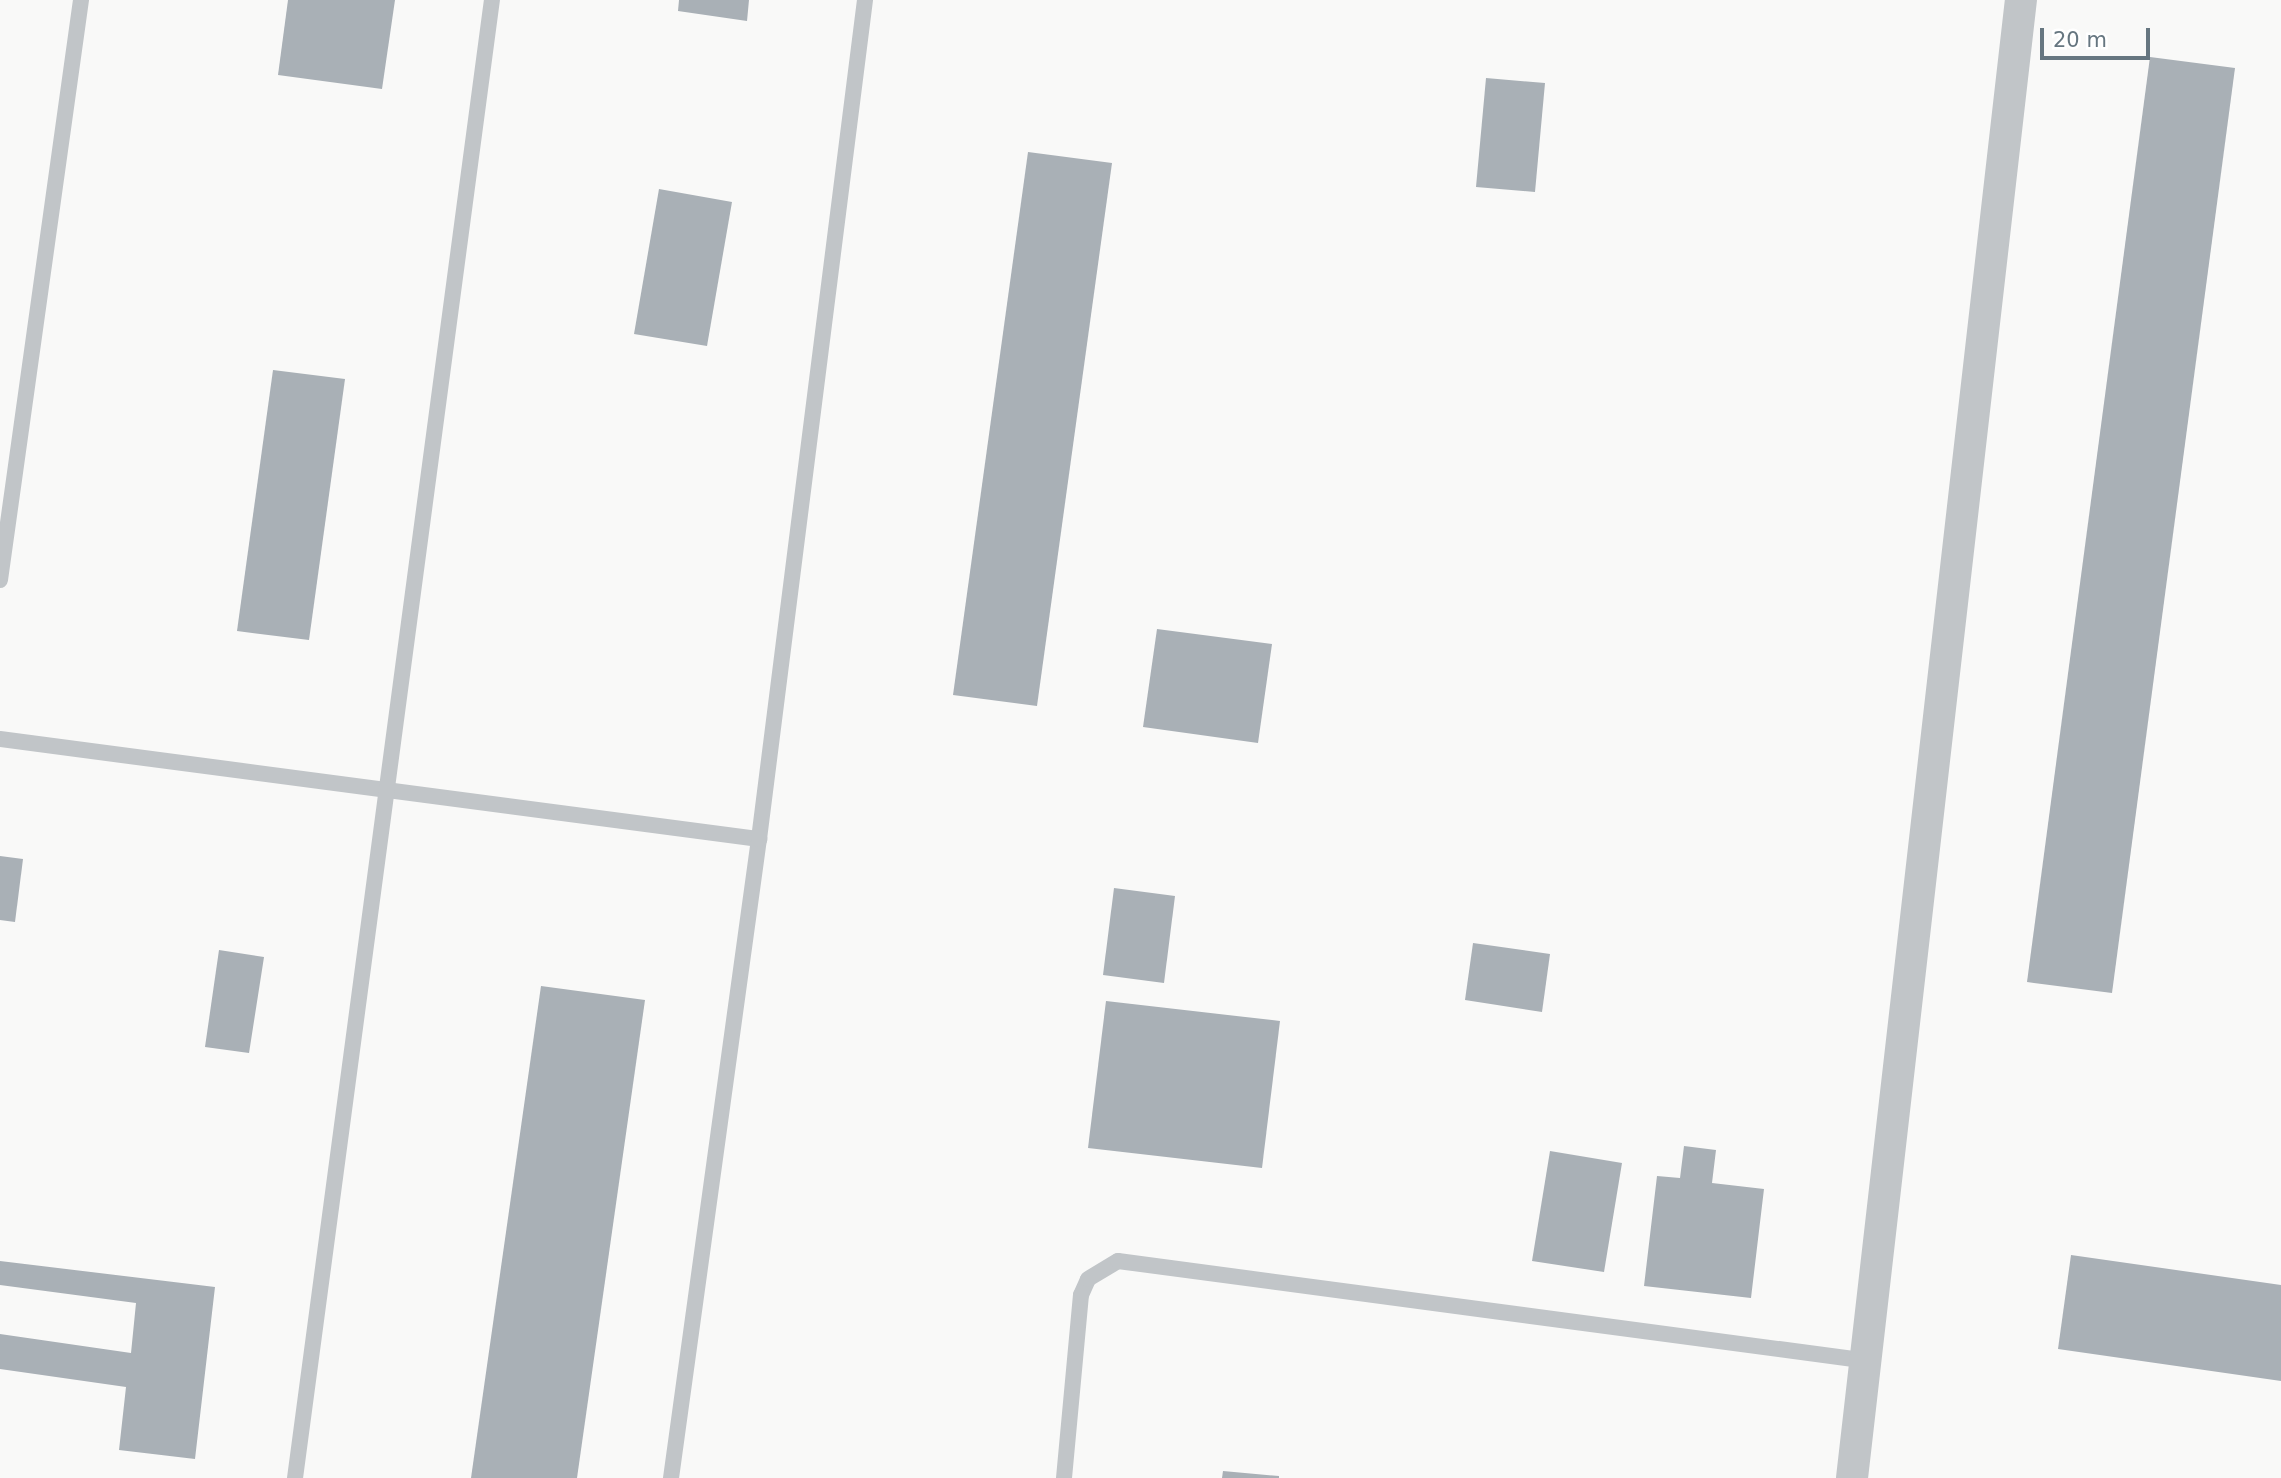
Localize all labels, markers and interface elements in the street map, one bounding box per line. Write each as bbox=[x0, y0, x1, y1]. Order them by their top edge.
scale bar bbox=[2043, 14, 2153, 58]
text: 20 m bbox=[2053, 28, 2107, 52]

